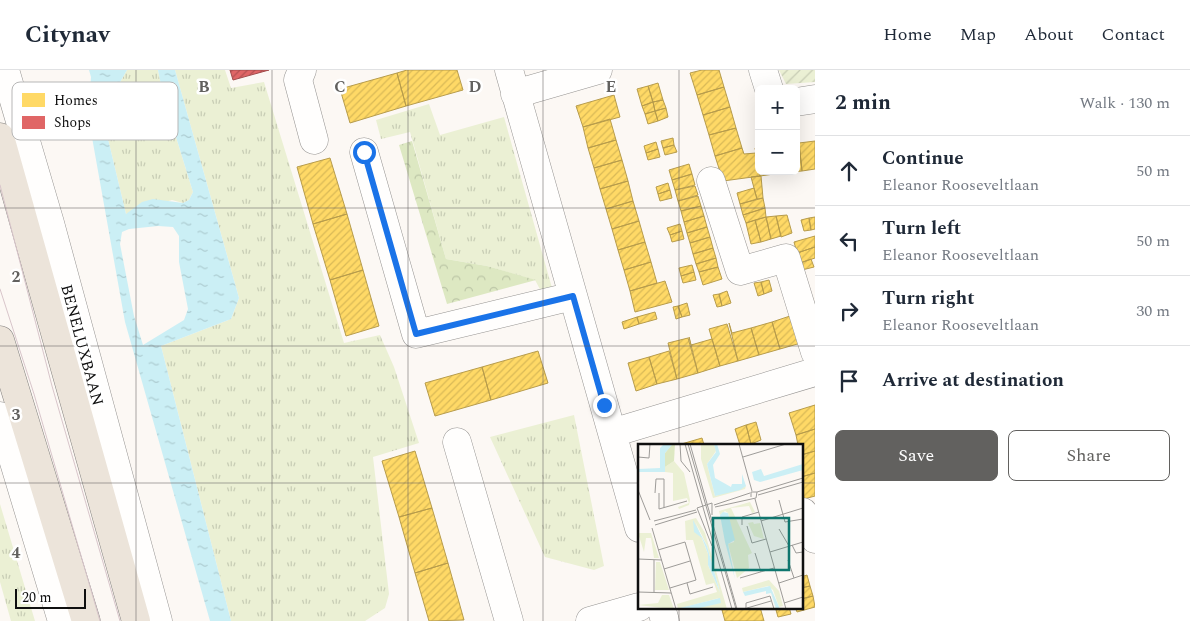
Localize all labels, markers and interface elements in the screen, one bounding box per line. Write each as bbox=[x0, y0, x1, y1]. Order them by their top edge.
text: Citynav bbox=[25, 17, 110, 53]
text: Home bbox=[883, 21, 932, 48]
text: Map bbox=[960, 21, 996, 48]
text: About bbox=[1024, 21, 1074, 48]
text: Contact bbox=[1102, 21, 1165, 48]
text: B bbox=[198, 75, 210, 99]
text: C bbox=[334, 75, 346, 99]
text: D bbox=[469, 75, 482, 99]
text: E bbox=[606, 75, 616, 99]
legend bbox=[12, 82, 178, 140]
map controls bbox=[755, 85, 800, 175]
button: + bbox=[755, 85, 800, 130]
text: 2 min bbox=[835, 87, 891, 119]
text: Homes bbox=[54, 90, 98, 111]
text: Walk · 130 m bbox=[1079, 91, 1170, 115]
text: Shops bbox=[54, 112, 91, 133]
button: − bbox=[755, 130, 800, 175]
route start bbox=[353, 141, 376, 164]
text: Continue bbox=[882, 144, 964, 173]
icon: ahead bbox=[835, 157, 863, 185]
text: 50 m bbox=[1136, 159, 1170, 183]
text: Eleanor Rooseveltlaan bbox=[882, 173, 1039, 197]
text: Turn left bbox=[882, 214, 961, 243]
icon: left bbox=[835, 227, 863, 255]
text: 50 m bbox=[1136, 229, 1170, 253]
text: Eleanor Rooseveltlaan bbox=[882, 243, 1039, 267]
text: 2 bbox=[12, 265, 21, 289]
street label: BENELUXBAAN bbox=[54, 281, 110, 409]
text: Turn right bbox=[882, 284, 975, 313]
icon: right bbox=[835, 297, 863, 325]
text: 30 m bbox=[1136, 299, 1170, 323]
text: Eleanor Rooseveltlaan bbox=[882, 313, 1039, 337]
text: Arrive at destination bbox=[882, 366, 1064, 395]
icon: arrive bbox=[835, 367, 863, 395]
route end bbox=[593, 394, 616, 417]
text: 3 bbox=[12, 403, 21, 427]
button: Save bbox=[835, 430, 998, 481]
button: Share bbox=[1008, 430, 1170, 481]
inset map bbox=[638, 444, 802, 608]
text: 4 bbox=[12, 541, 21, 565]
scale bar bbox=[15, 586, 86, 609]
text: 20 m bbox=[22, 587, 52, 608]

